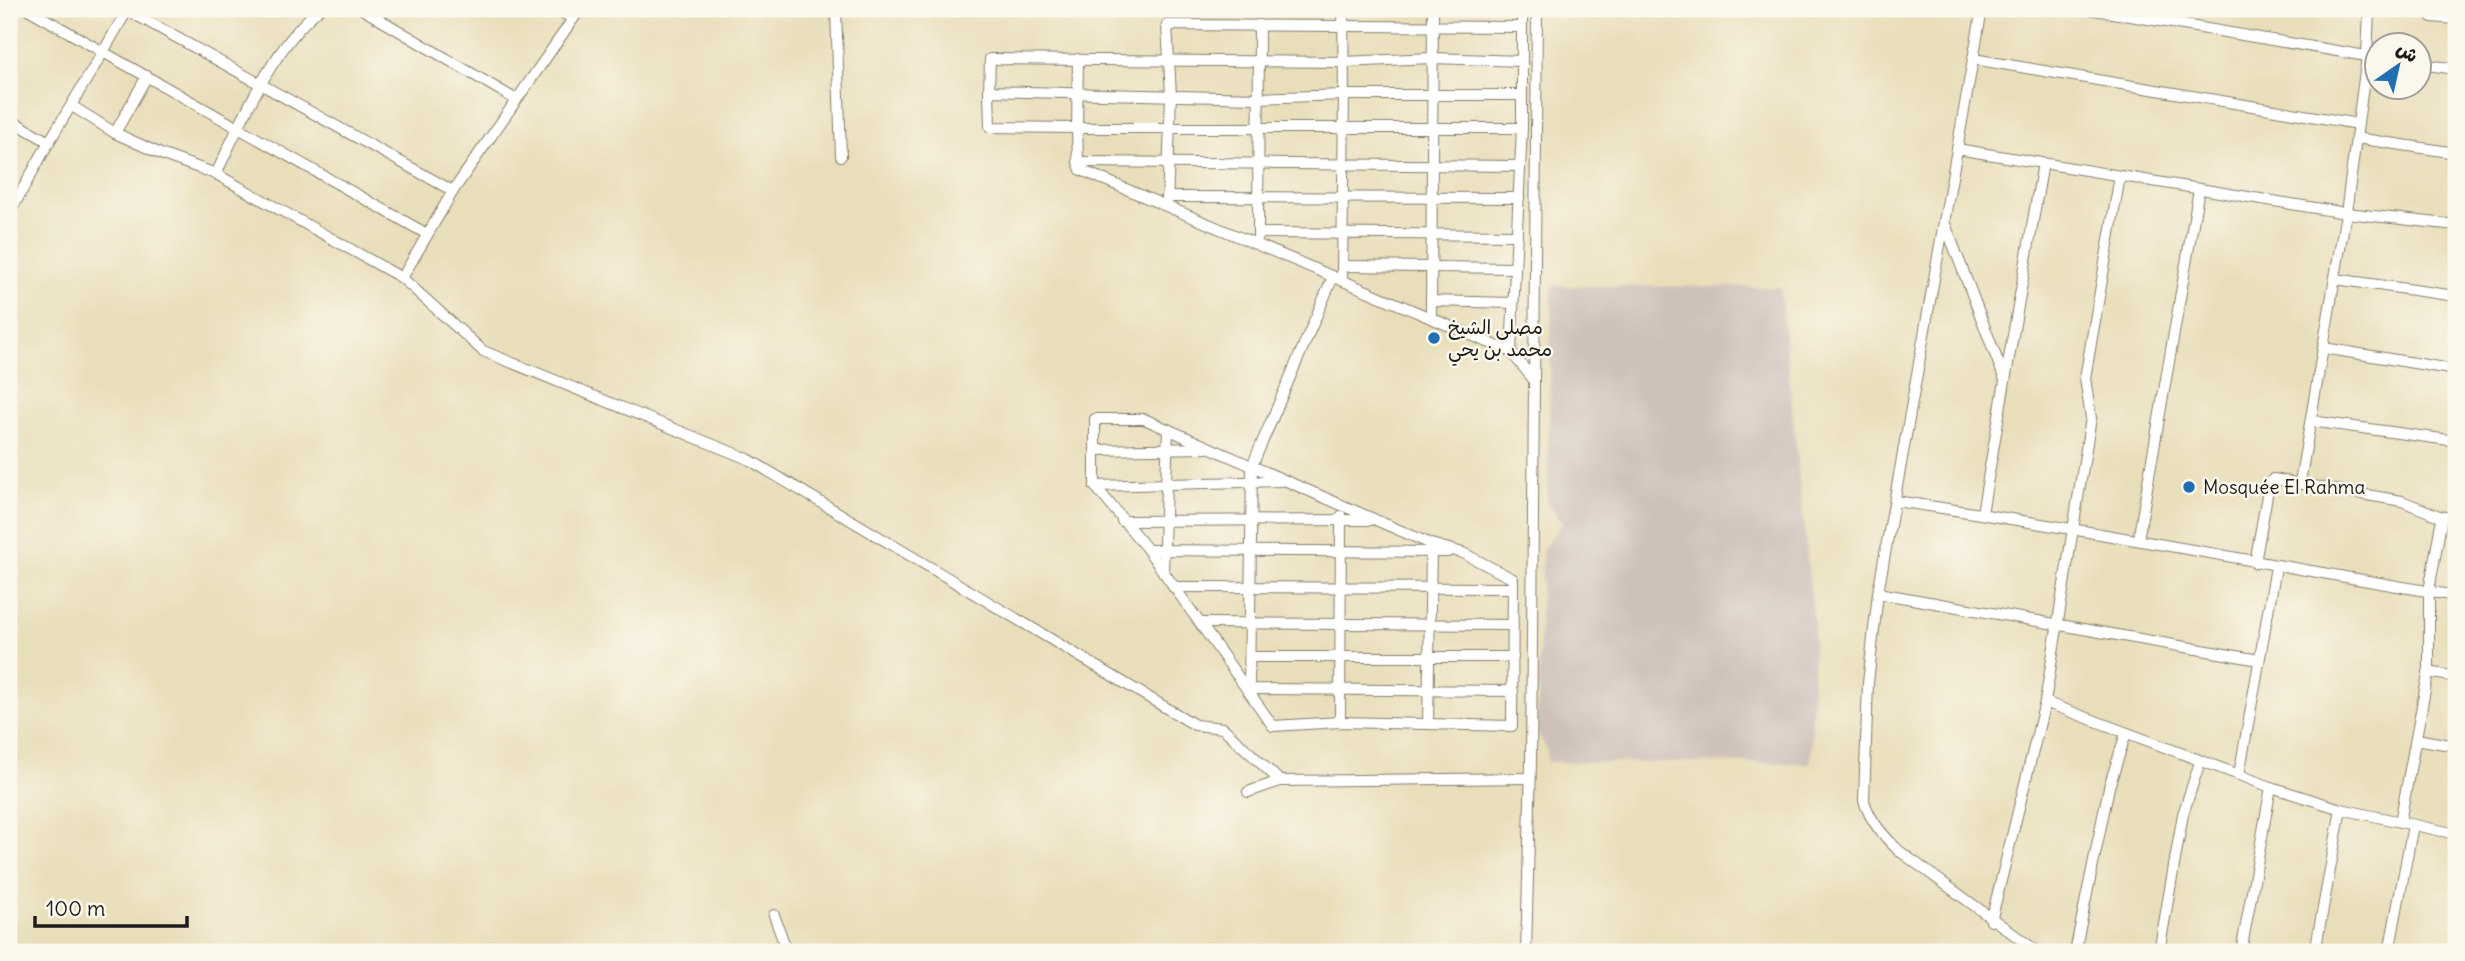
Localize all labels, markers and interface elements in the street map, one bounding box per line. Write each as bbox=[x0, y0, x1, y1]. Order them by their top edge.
north arrow bbox=[2364, 32, 2434, 102]
text: ش bbox=[2392, 36, 2423, 68]
place label: مصلى الشيخ محمد بن يحي bbox=[1448, 315, 1552, 366]
marker: مصلى الشيخ محمد بن يحي bbox=[1426, 330, 1442, 346]
place label: Mosquée El Rahma bbox=[2203, 475, 2366, 499]
marker: Mosquée El Rahma bbox=[2181, 479, 2197, 495]
scale bar bbox=[35, 884, 187, 928]
text: 100 m bbox=[46, 895, 105, 922]

